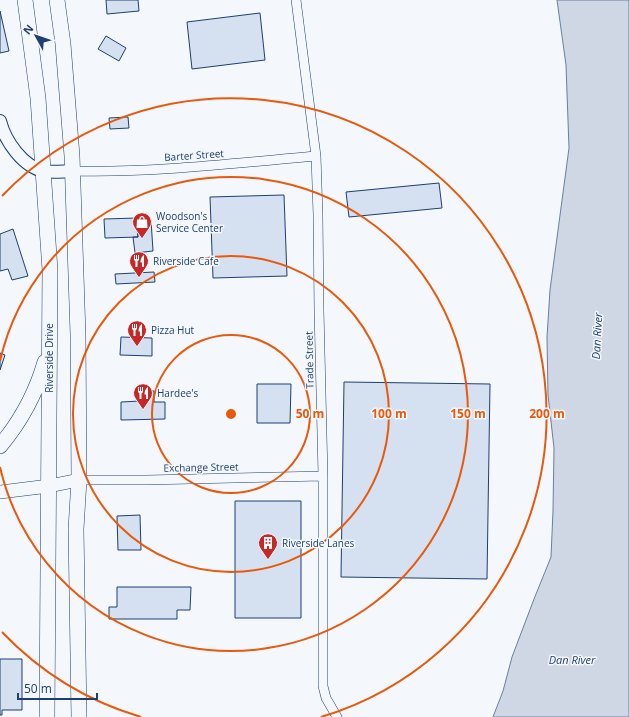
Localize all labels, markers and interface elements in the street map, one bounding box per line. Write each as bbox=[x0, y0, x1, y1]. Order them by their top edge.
north arrow bbox=[16, 16, 56, 56]
text: N bbox=[19, 21, 37, 38]
street label: Barter Street bbox=[164, 146, 225, 164]
place label: Woodson's Service Center bbox=[156, 209, 223, 235]
shop icon: Woodson's Service Center bbox=[131, 211, 153, 239]
restaurant icon: Riverside Cafe bbox=[128, 250, 150, 278]
place label: Riverside Cafe bbox=[153, 254, 219, 268]
water label: Dan River bbox=[588, 312, 605, 360]
restaurant icon: Pizza Hut bbox=[126, 319, 148, 347]
street label: Riverside Drive bbox=[42, 323, 56, 393]
place label: Pizza Hut bbox=[151, 323, 195, 337]
street label: Trade Street bbox=[301, 331, 317, 389]
restaurant icon: Hardee's bbox=[132, 382, 154, 410]
place label: Hardee's bbox=[157, 386, 199, 400]
text: 50 m bbox=[296, 405, 324, 422]
text: 100 m bbox=[371, 405, 407, 422]
text: 150 m bbox=[450, 405, 486, 422]
text: 200 m bbox=[529, 405, 565, 422]
centre of rings bbox=[224, 407, 238, 421]
street label: Exchange Street bbox=[163, 459, 239, 475]
building icon: Riverside Lanes bbox=[257, 532, 279, 560]
place label: Riverside Lanes bbox=[282, 536, 355, 550]
water label: Dan River bbox=[549, 652, 596, 667]
scale bar bbox=[18, 675, 97, 701]
text: 50 m bbox=[24, 680, 52, 697]

